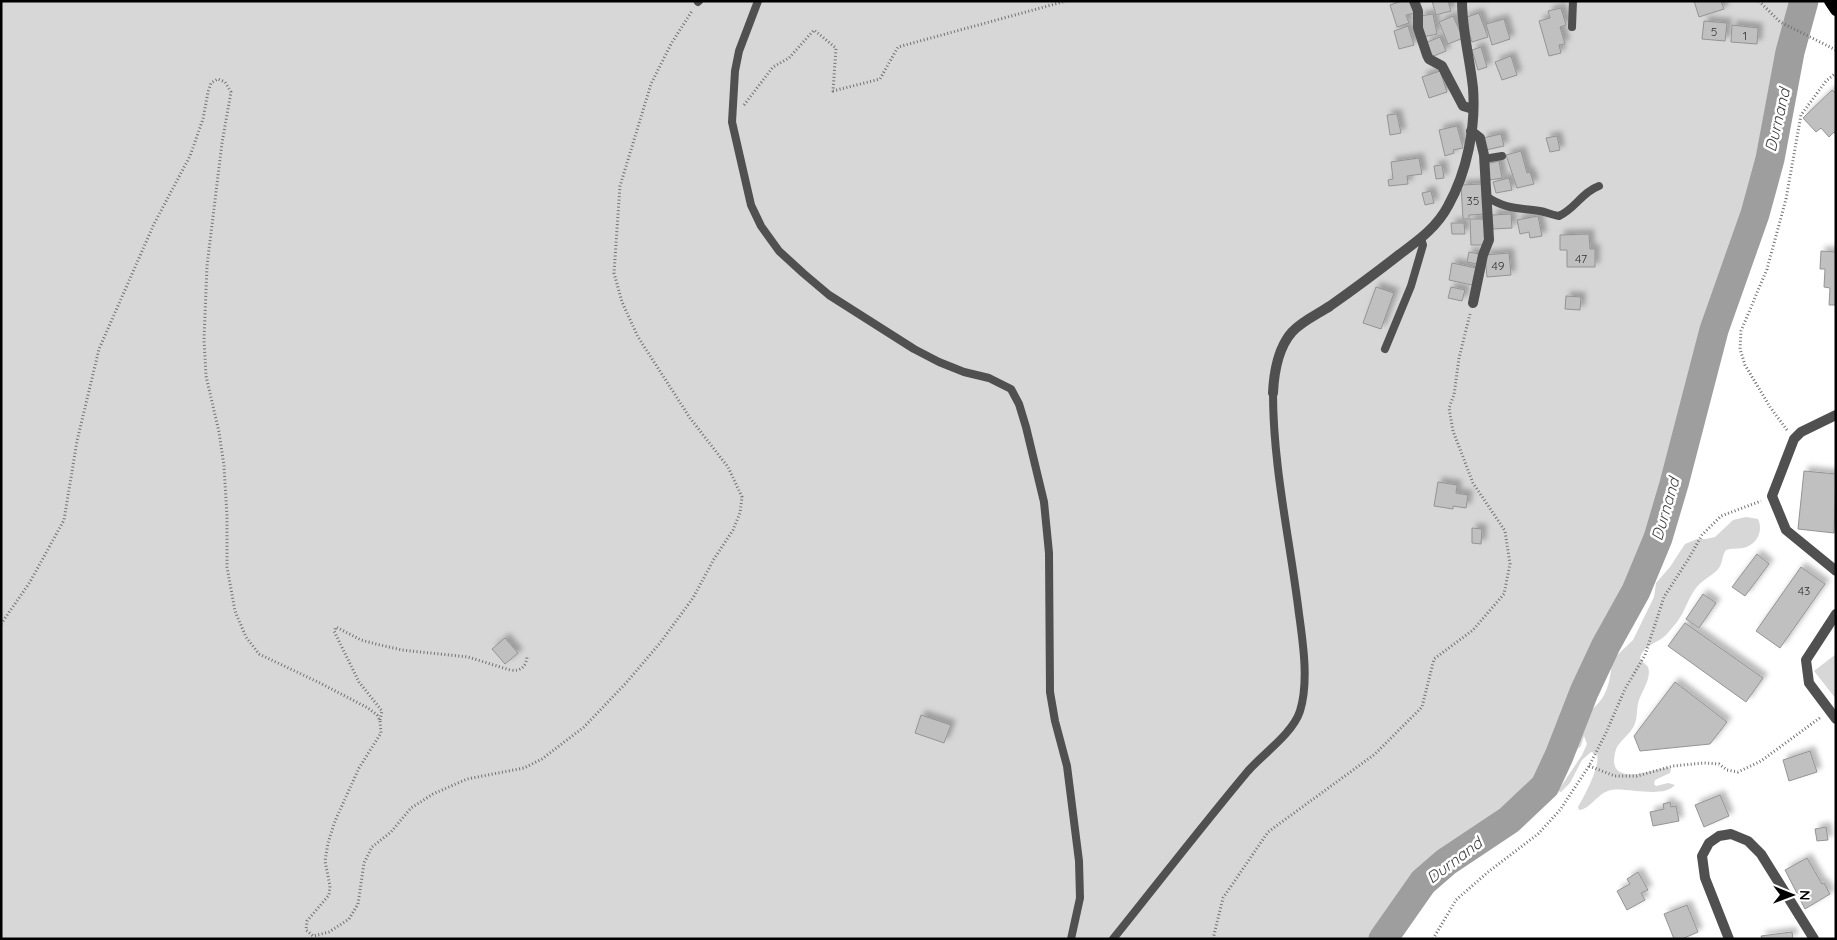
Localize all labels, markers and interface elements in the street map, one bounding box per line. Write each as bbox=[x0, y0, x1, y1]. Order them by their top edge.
house number: 5 bbox=[1711, 24, 1717, 39]
house number: 1 bbox=[1743, 28, 1747, 43]
water label: Durnand bbox=[1760, 84, 1795, 154]
house number: 35 bbox=[1467, 193, 1479, 208]
house number: 47 bbox=[1575, 251, 1587, 266]
house number: 49 bbox=[1492, 258, 1505, 273]
water label: Durnand bbox=[1646, 473, 1684, 543]
house number: 43 bbox=[1798, 583, 1810, 598]
water label: Durnand bbox=[1422, 831, 1488, 887]
north arrow bbox=[1767, 870, 1817, 920]
text: N bbox=[1796, 890, 1814, 901]

